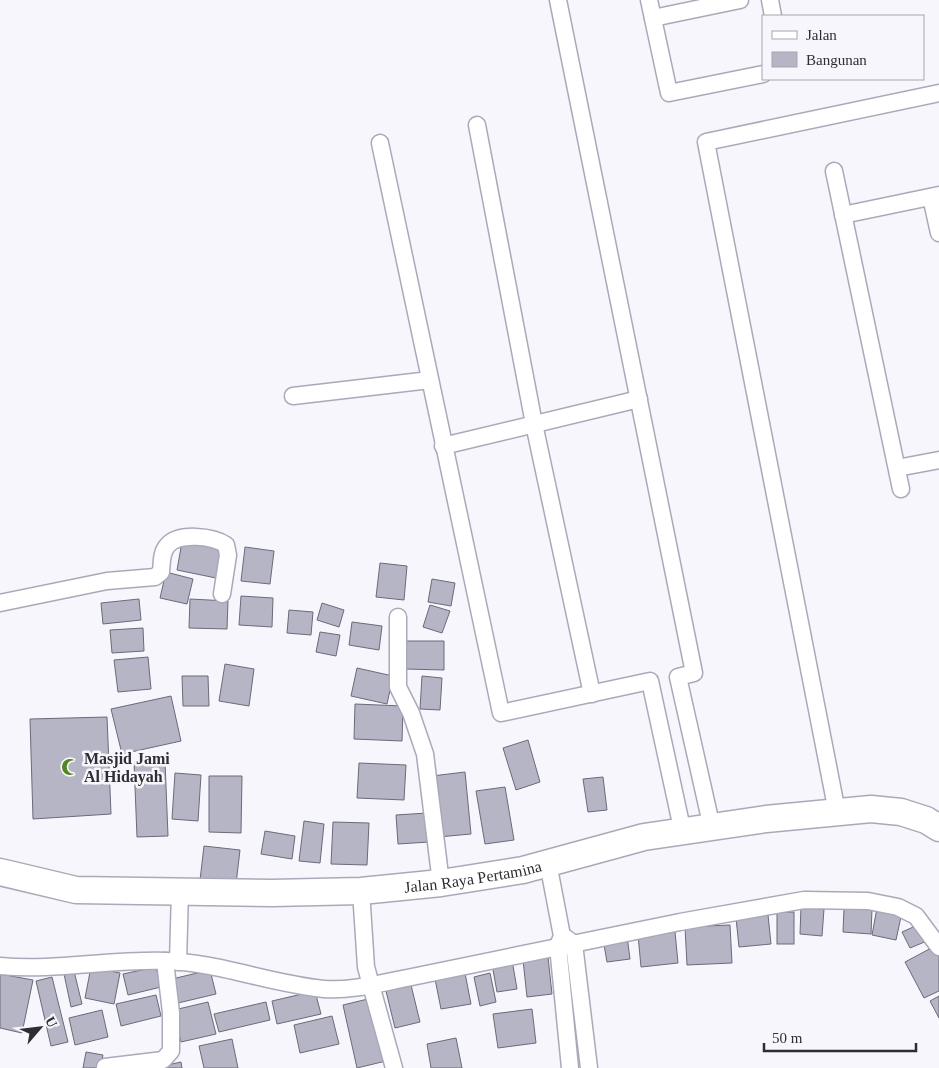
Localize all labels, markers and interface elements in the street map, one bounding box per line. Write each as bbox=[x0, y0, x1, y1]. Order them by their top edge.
legend bbox=[762, 15, 924, 80]
text: Jalan bbox=[806, 27, 837, 43]
text: Bangunan bbox=[806, 52, 867, 68]
place label: Masjid Jami Al Hidayah bbox=[84, 750, 170, 786]
mosque icon: Masjid Jami Al Hidayah bbox=[60, 757, 80, 777]
street label: Jalan Raya Pertamina bbox=[403, 857, 543, 895]
north arrow bbox=[15, 1003, 65, 1053]
text: U bbox=[42, 1014, 60, 1030]
scale bar bbox=[764, 1020, 916, 1052]
text: 50 m bbox=[772, 1030, 803, 1046]

